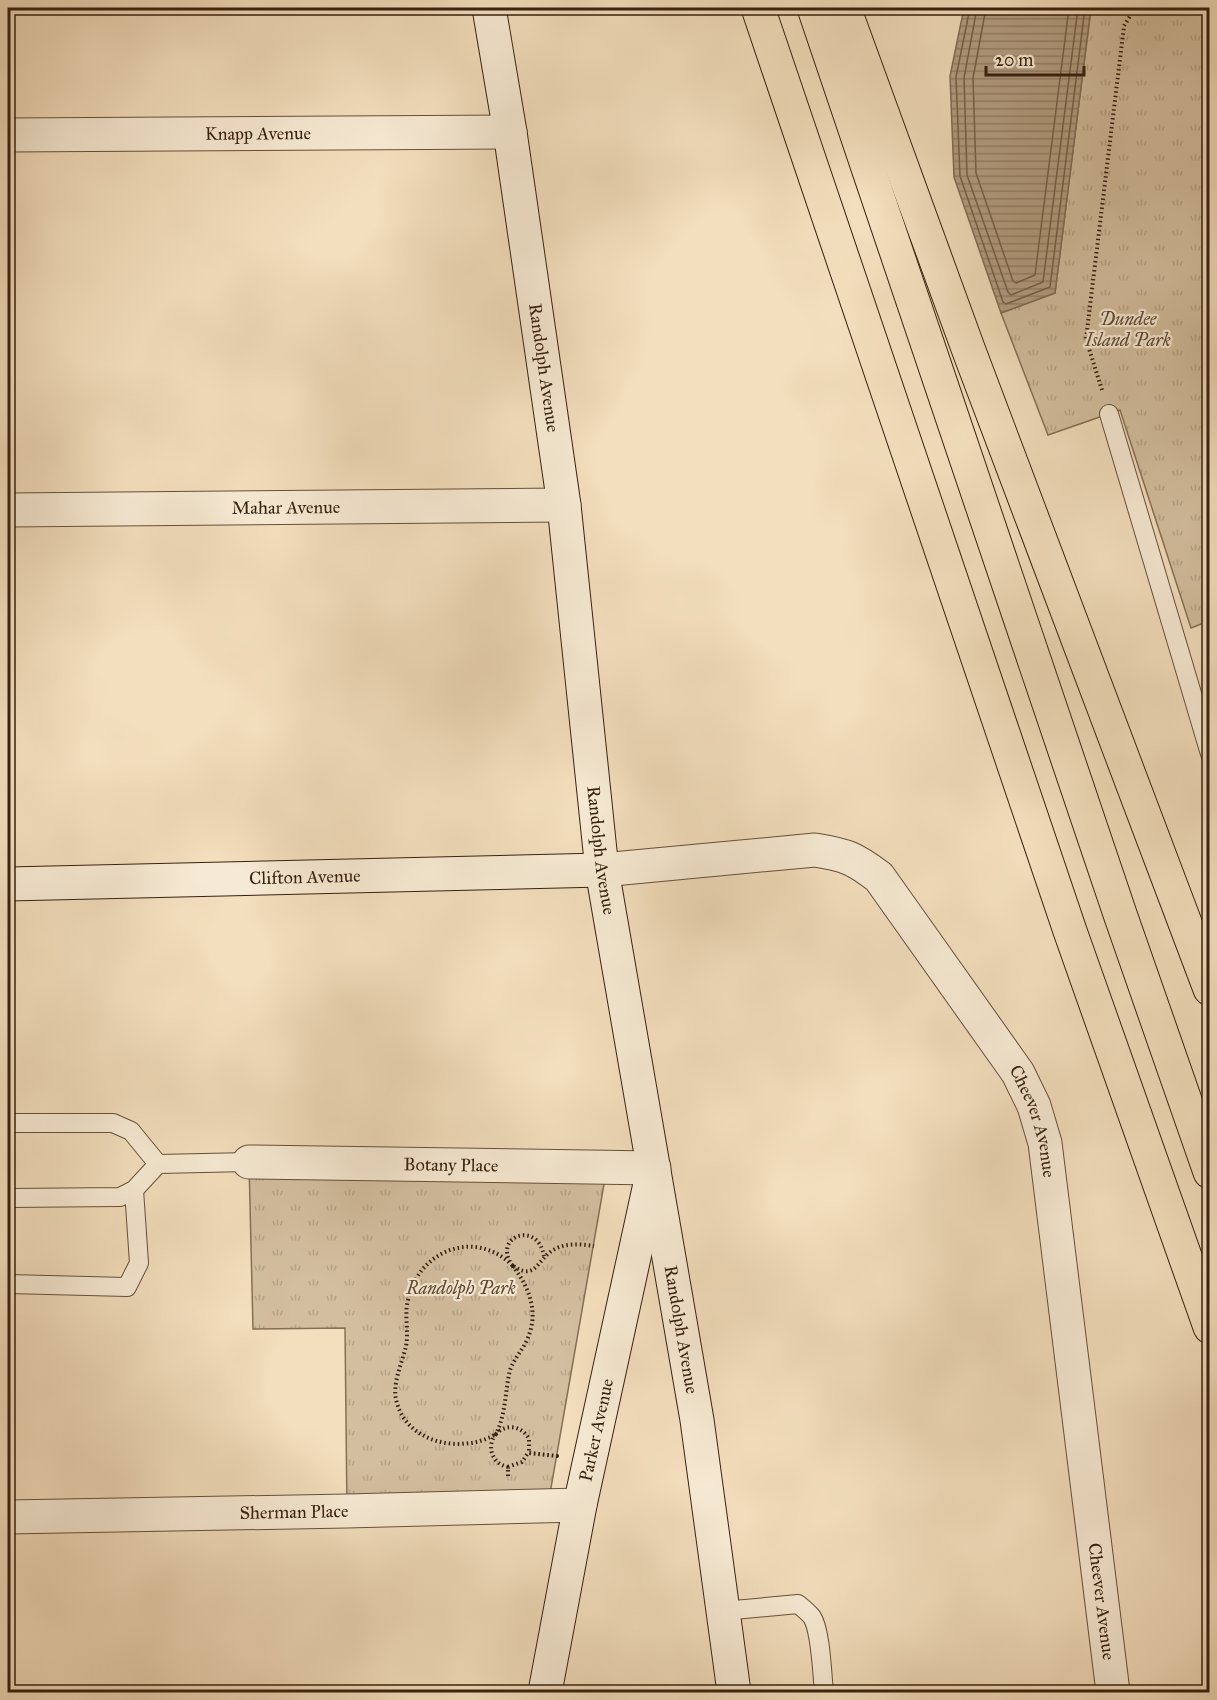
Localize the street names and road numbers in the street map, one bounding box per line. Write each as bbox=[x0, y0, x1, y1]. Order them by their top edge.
street label: Knapp Avenue bbox=[205, 122, 311, 145]
street label: Randolph Avenue bbox=[524, 302, 564, 434]
street label: Mahar Avenue bbox=[232, 496, 340, 519]
street label: Randolph Avenue bbox=[582, 785, 621, 917]
street label: Clifton Avenue bbox=[249, 865, 361, 889]
street label: Cheever Avenue bbox=[1005, 1060, 1060, 1179]
street label: Botany Place bbox=[403, 1153, 499, 1177]
street label: Randolph Avenue bbox=[659, 1264, 703, 1395]
street label: Parker Avenue bbox=[574, 1377, 618, 1483]
street label: Sherman Place bbox=[239, 1500, 349, 1524]
street label: Cheever Avenue bbox=[1084, 1542, 1120, 1661]

